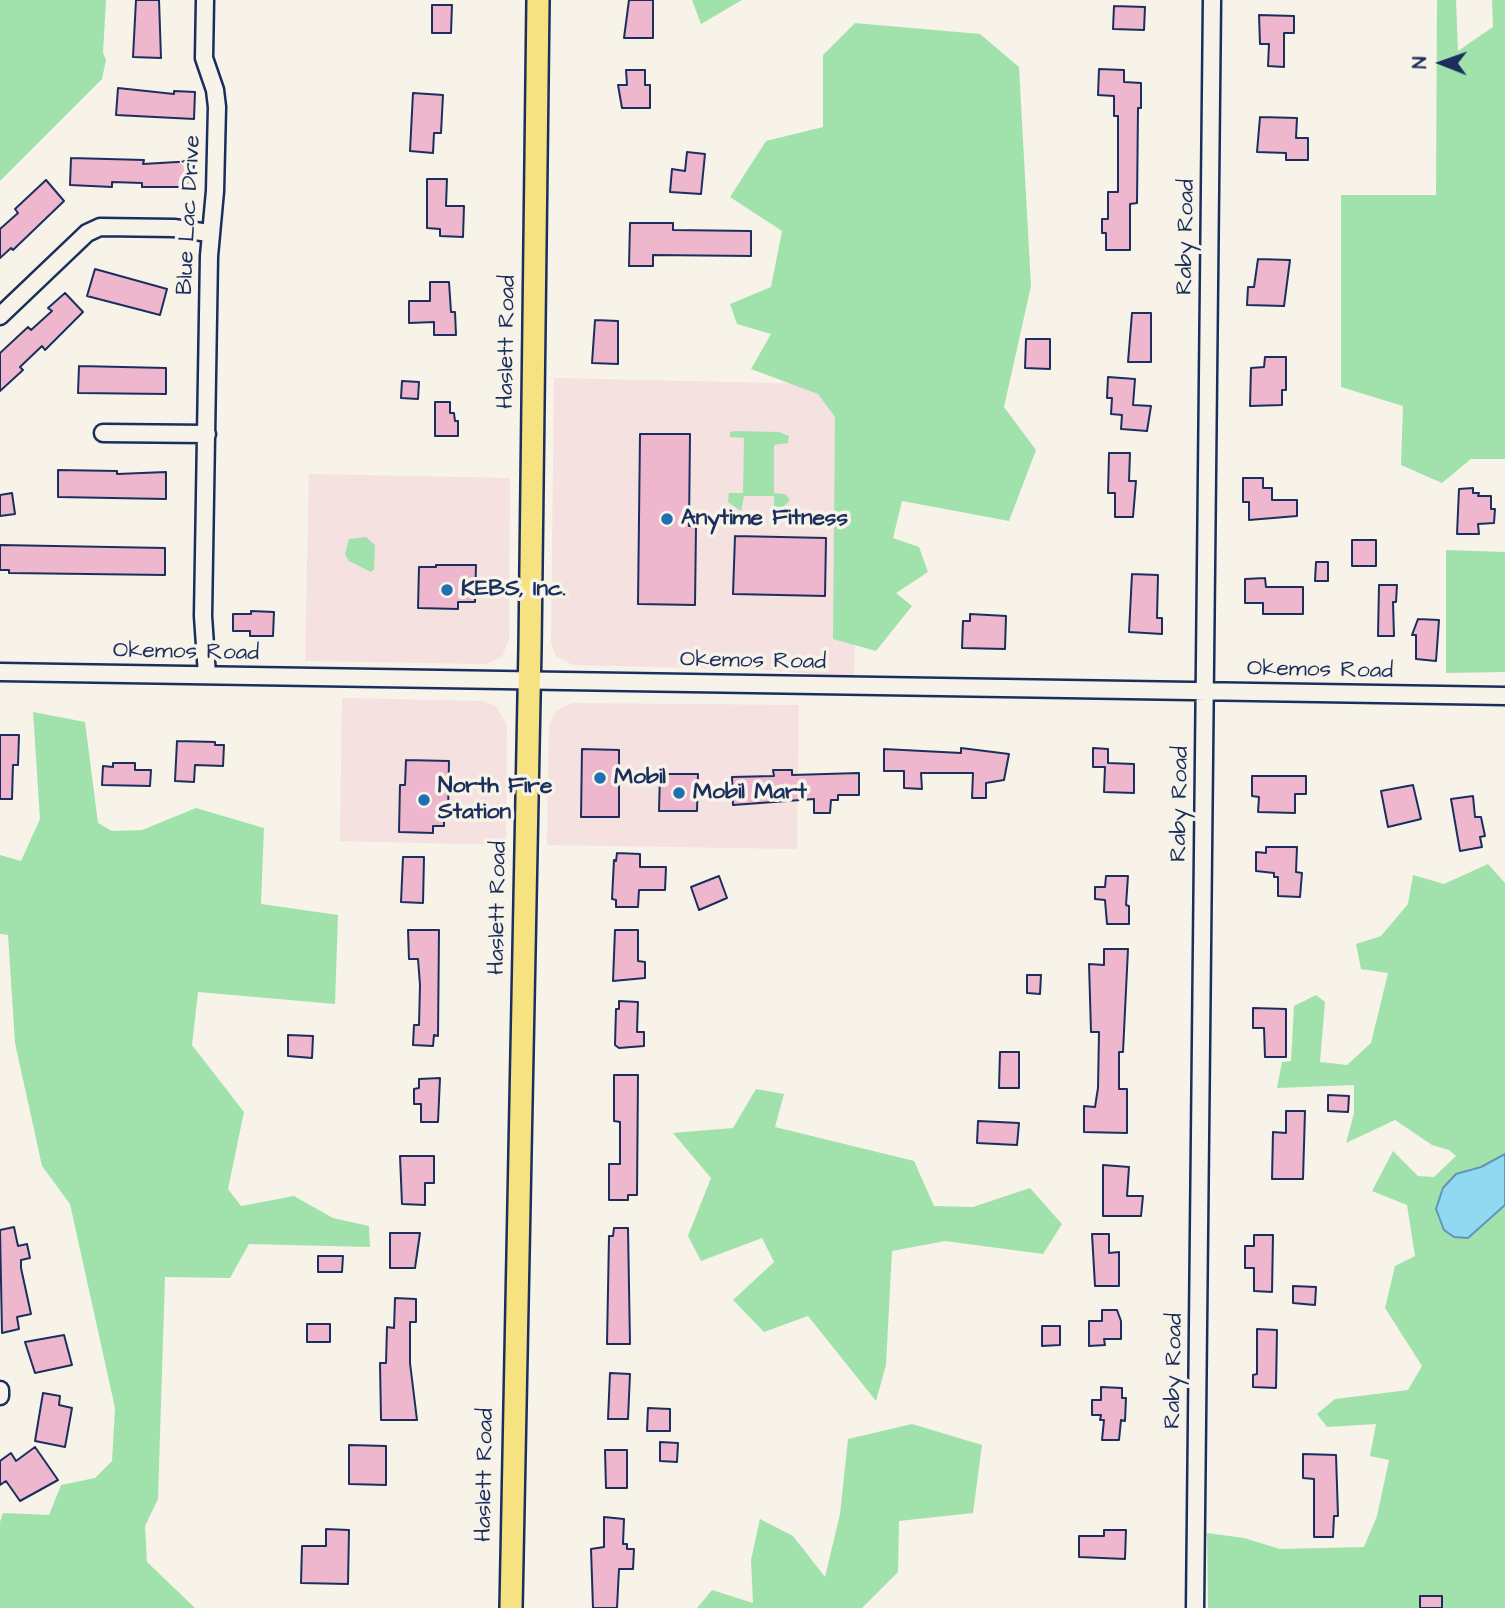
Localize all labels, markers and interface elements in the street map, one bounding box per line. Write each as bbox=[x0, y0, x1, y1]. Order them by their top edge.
north arrow bbox=[1407, 28, 1477, 98]
text: N bbox=[1407, 56, 1434, 69]
street label: Blue Lac Drive bbox=[172, 134, 208, 296]
street label: Raby Road bbox=[1172, 179, 1202, 295]
street label: Haslett Road bbox=[493, 275, 523, 409]
place label: Anytime Fitness bbox=[681, 505, 848, 533]
marker: Anytime Fitness bbox=[659, 511, 675, 527]
place label: KEBS, Inc. bbox=[461, 576, 566, 604]
marker: KEBS, Inc. bbox=[439, 582, 455, 598]
street label: Okemos Road bbox=[113, 638, 259, 668]
street label: Okemos Road bbox=[680, 647, 826, 677]
street label: Okemos Road bbox=[1247, 656, 1393, 686]
street label: Raby Road bbox=[1166, 746, 1196, 862]
place label: Mobil bbox=[614, 764, 666, 792]
marker: Mobil bbox=[592, 770, 608, 786]
place label: North Fire Station bbox=[438, 773, 552, 827]
place label: Mobil Mart bbox=[693, 779, 807, 807]
marker: Mobil Mart bbox=[671, 785, 687, 801]
marker: North Fire Station bbox=[416, 792, 432, 808]
street label: Haslett Road bbox=[484, 841, 514, 975]
street label: Raby Road bbox=[1160, 1313, 1190, 1429]
street label: Haslett Road bbox=[471, 1408, 501, 1542]

